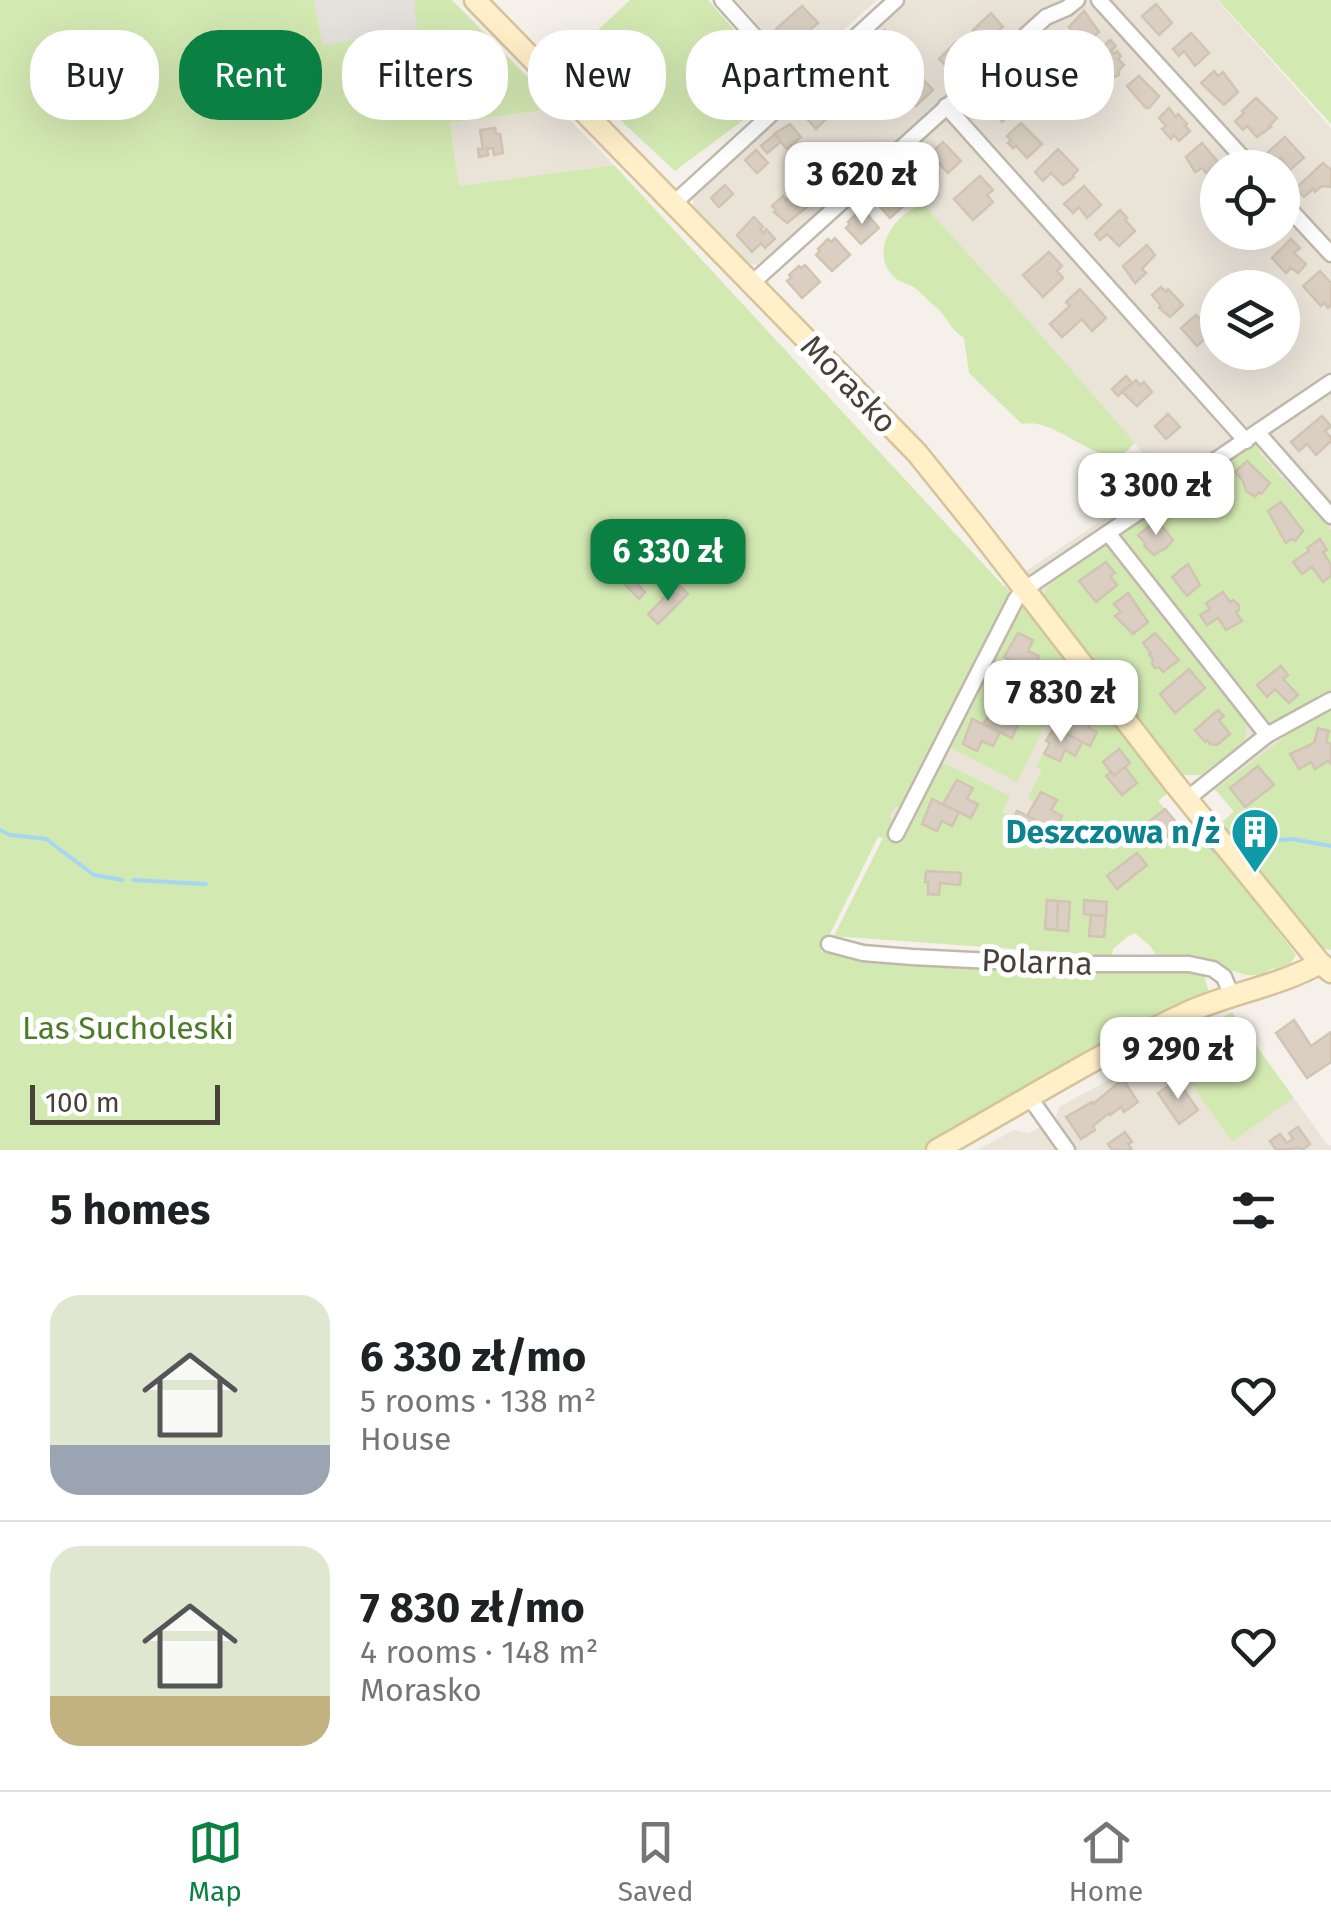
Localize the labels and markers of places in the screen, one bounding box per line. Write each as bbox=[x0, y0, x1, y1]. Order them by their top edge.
pin: 3 620 zł bbox=[759, 142, 965, 227]
pin: 3 300 zł bbox=[1053, 453, 1259, 538]
pin: 6 330 zł bbox=[565, 519, 771, 604]
pin: 7 830 zł bbox=[958, 660, 1164, 745]
building icon: Deszczowa n/ż bbox=[1229, 806, 1281, 874]
place label: Deszczowa n/ż bbox=[1006, 813, 1220, 851]
pin: 9 290 zł bbox=[1075, 1017, 1281, 1102]

